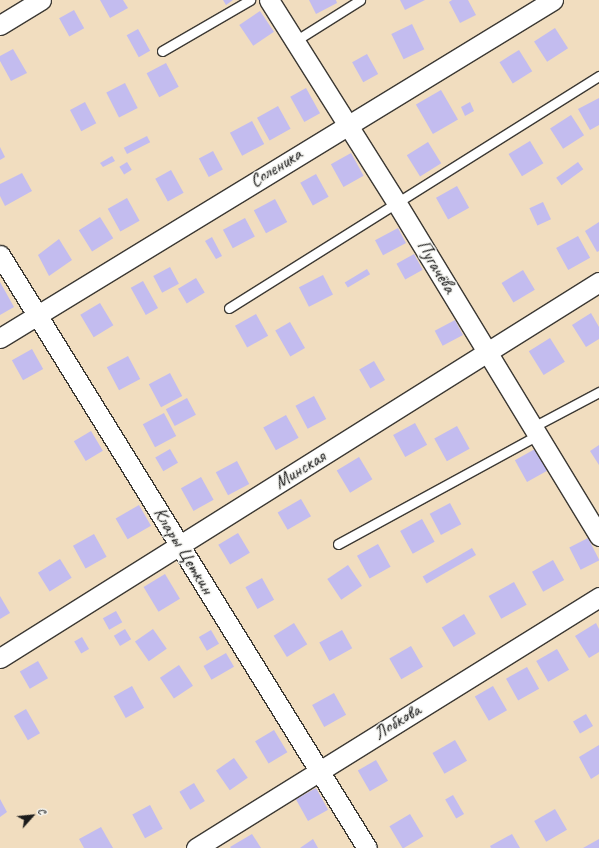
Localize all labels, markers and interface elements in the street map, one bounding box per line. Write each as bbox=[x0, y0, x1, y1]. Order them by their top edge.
street label: Соленика bbox=[246, 143, 306, 193]
street label: Пугачёва bbox=[411, 236, 461, 298]
street label: Минская bbox=[270, 445, 330, 495]
street label: Клары Цеткин bbox=[147, 504, 219, 598]
street label: Лобкова bbox=[369, 699, 425, 745]
north arrow bbox=[12, 796, 52, 836]
text: С bbox=[35, 805, 50, 816]

